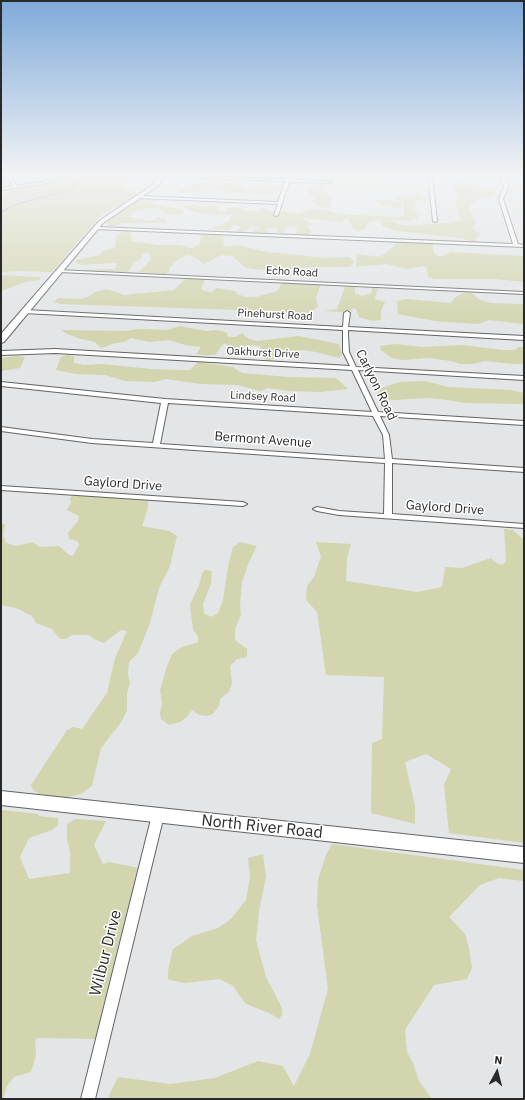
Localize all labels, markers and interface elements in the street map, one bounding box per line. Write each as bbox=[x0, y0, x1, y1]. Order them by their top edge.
street label: Echo Road bbox=[266, 264, 318, 280]
street label: Pinehurst Road bbox=[237, 306, 313, 324]
street label: Oakhurst Drive bbox=[226, 344, 300, 362]
street label: Carlyon Road bbox=[352, 347, 400, 423]
street label: Lindsey Road bbox=[230, 389, 296, 405]
street label: Bermont Avenue bbox=[214, 429, 312, 451]
street label: Gaylord Drive bbox=[83, 473, 163, 495]
street label: Gaylord Drive bbox=[405, 497, 485, 519]
street label: North River Road bbox=[200, 811, 324, 843]
street label: Wilbur Drive bbox=[86, 908, 126, 998]
north arrow bbox=[477, 1052, 517, 1092]
text: N bbox=[494, 1053, 503, 1068]

